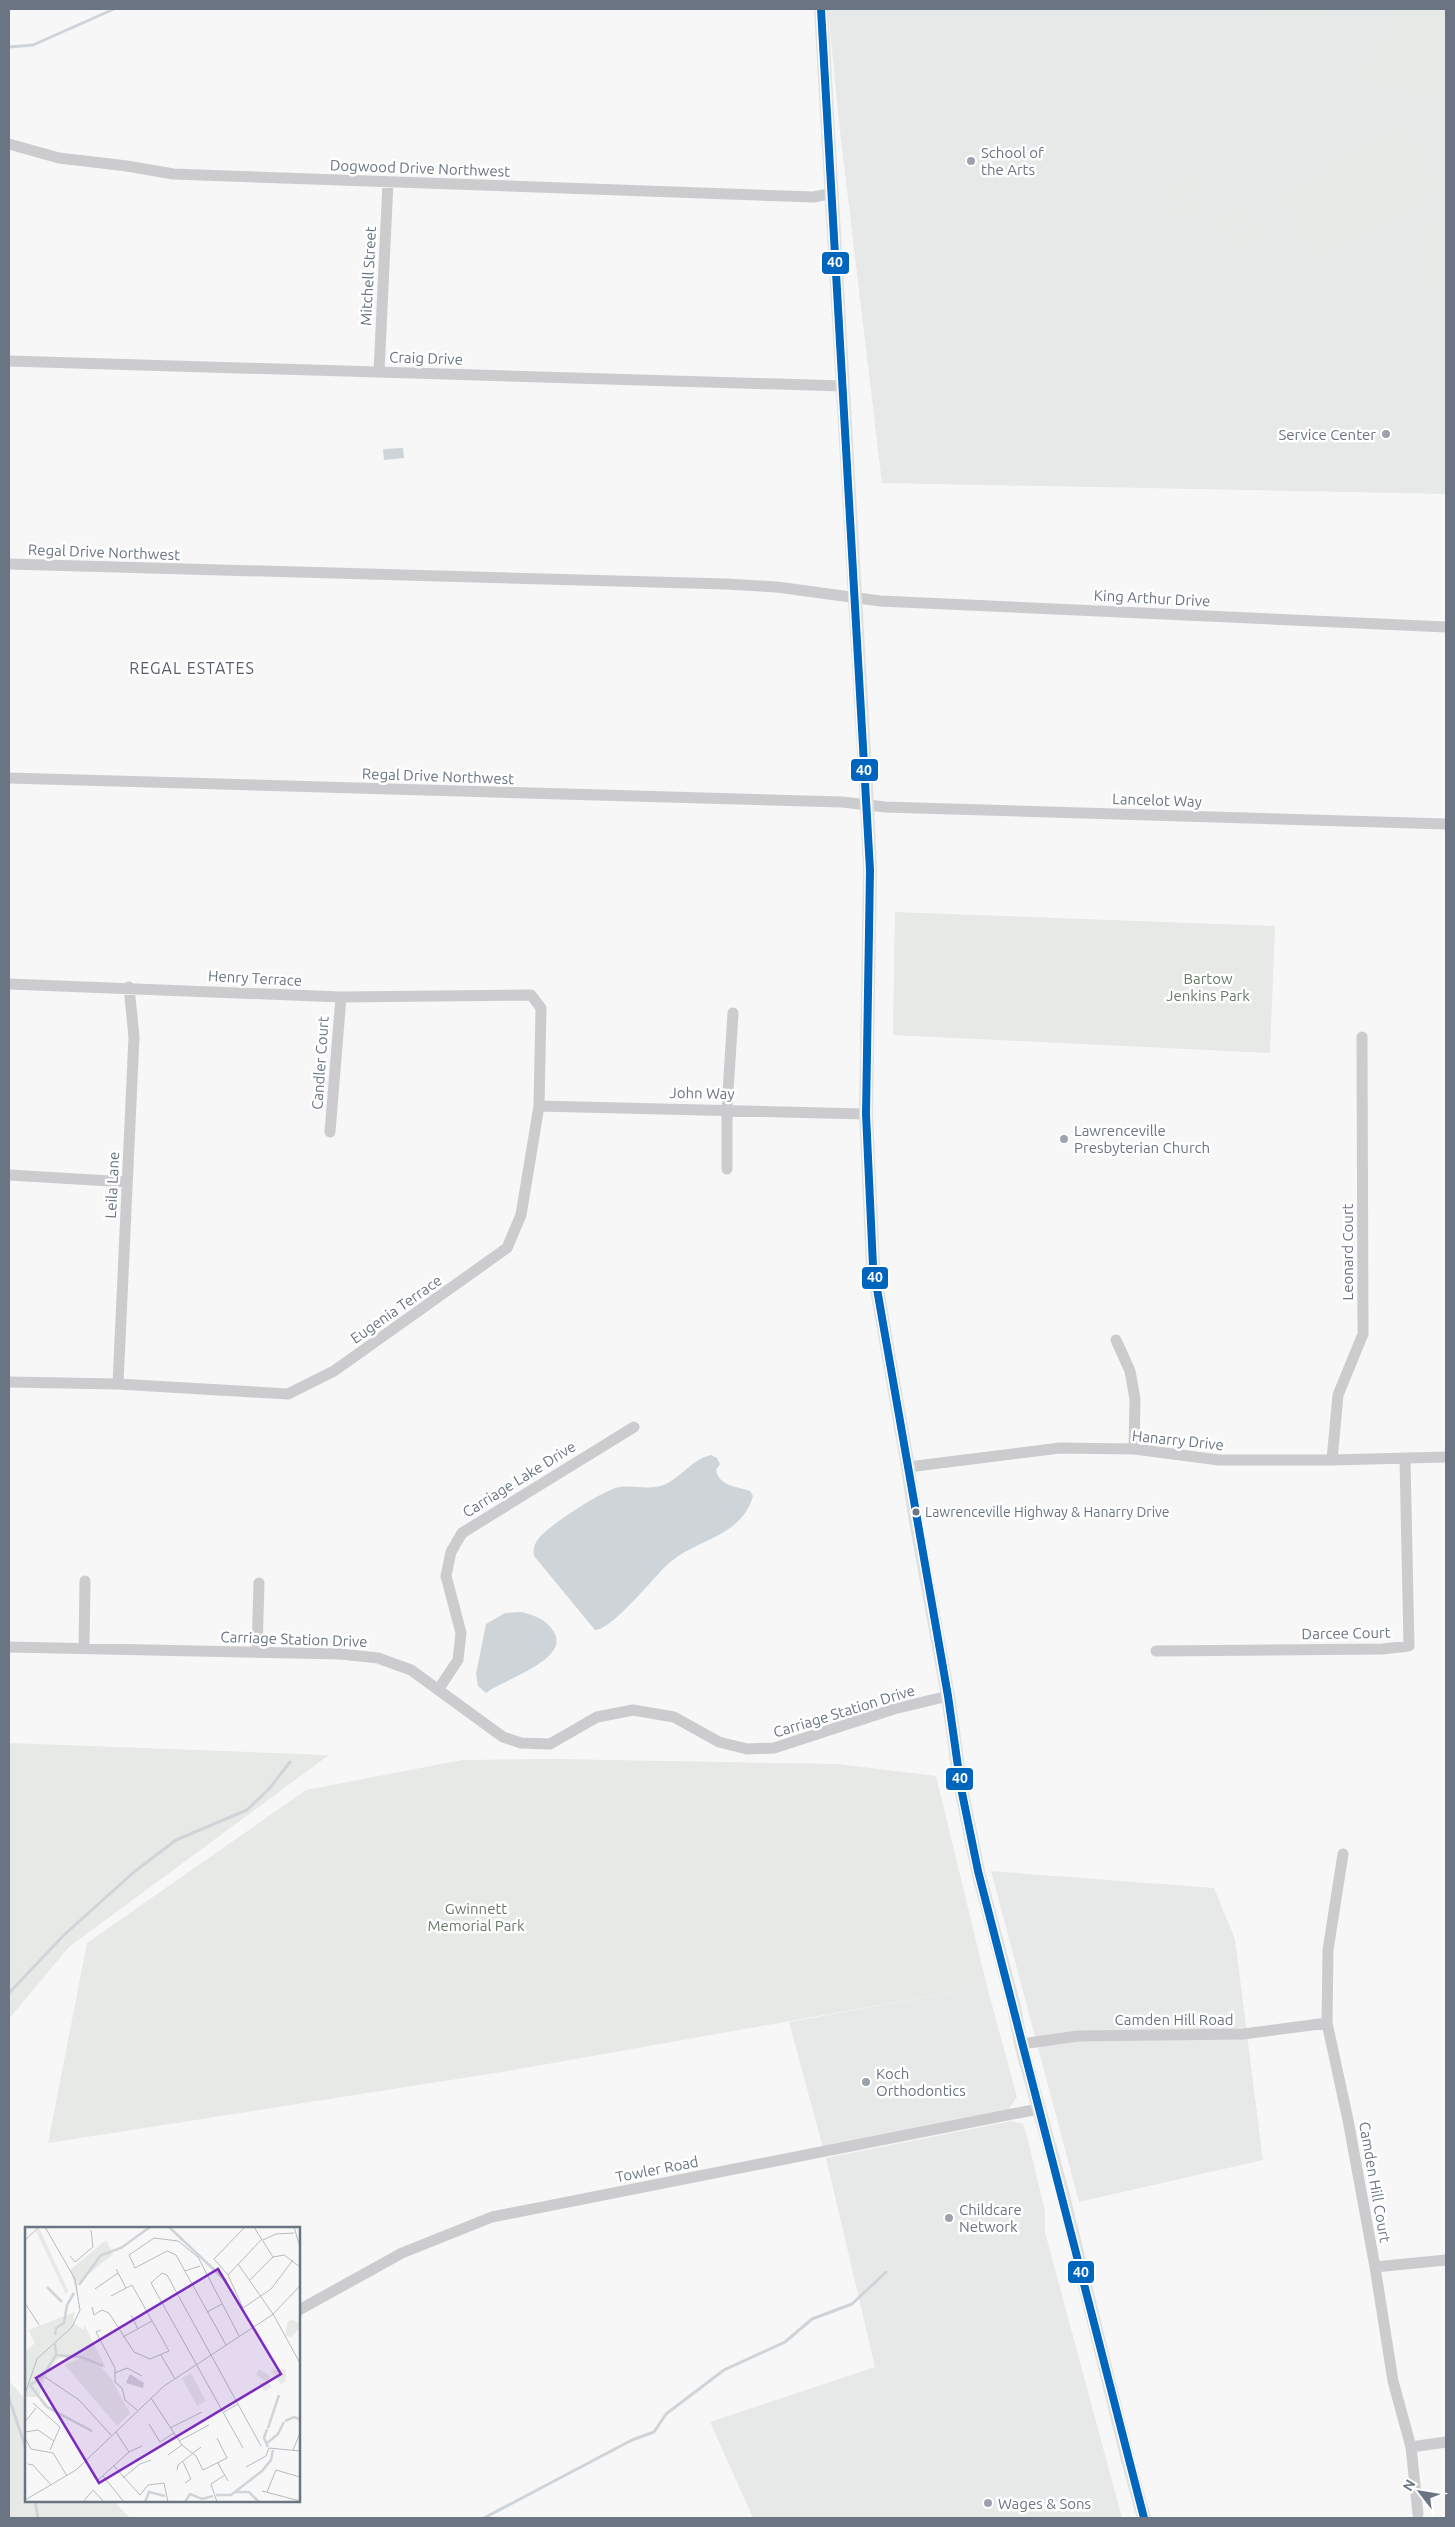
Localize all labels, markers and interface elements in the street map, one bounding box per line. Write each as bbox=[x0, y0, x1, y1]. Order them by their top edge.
place label: School of the Arts bbox=[981, 144, 1044, 178]
marker: School of the Arts bbox=[965, 155, 977, 167]
street label: Dogwood Drive Northwest bbox=[330, 156, 510, 180]
street label: Mitchell Street bbox=[357, 226, 379, 326]
line badge: 40 bbox=[821, 251, 850, 275]
text: 40 bbox=[827, 254, 843, 270]
street label: Craig Drive bbox=[389, 348, 463, 368]
place label: Service Center bbox=[1278, 426, 1376, 443]
marker: Service Center bbox=[1380, 428, 1392, 440]
street label: Regal Drive Northwest bbox=[28, 541, 180, 563]
street label: King Arthur Drive bbox=[1093, 586, 1211, 610]
district label: REGAL ESTATES bbox=[129, 659, 255, 677]
line badge: 40 bbox=[850, 758, 879, 782]
text: 40 bbox=[856, 762, 872, 778]
street label: Regal Drive Northwest bbox=[362, 765, 514, 787]
street label: Lancelot Way bbox=[1112, 790, 1202, 810]
street label: Henry Terrace bbox=[208, 967, 302, 989]
park label: Bartow Jenkins Park bbox=[1166, 970, 1250, 1004]
street label: Candler Court bbox=[308, 1016, 332, 1110]
street label: John Way bbox=[669, 1084, 735, 1102]
place label: Lawrenceville Presbyterian Church bbox=[1074, 1122, 1210, 1156]
marker: Lawrenceville Presbyterian Church bbox=[1058, 1133, 1070, 1145]
street label: Leila Lane bbox=[102, 1151, 122, 1219]
street label: Leonard Court bbox=[1339, 1203, 1356, 1300]
line badge: 40 bbox=[861, 1266, 889, 1290]
text: 40 bbox=[867, 1269, 883, 1285]
street label: Eugenia Terrace bbox=[347, 1271, 445, 1347]
street label: Hanarry Drive bbox=[1131, 1427, 1225, 1453]
street label: Carriage Lake Drive bbox=[459, 1437, 579, 1521]
place label: Lawrenceville Highway & Hanarry Drive bbox=[925, 1504, 1170, 1520]
marker: Lawrenceville Highway & Hanarry Drive bbox=[911, 1507, 921, 1517]
street label: Darcee Court bbox=[1301, 1624, 1391, 1642]
street label: Carriage Station Drive bbox=[220, 1628, 368, 1650]
street label: Carriage Station Drive bbox=[771, 1681, 917, 1741]
line badge: 40 bbox=[945, 1767, 974, 1791]
text: 40 bbox=[952, 1770, 968, 1786]
park label: Gwinnett Memorial Park bbox=[427, 1900, 525, 1934]
street label: Camden Hill Road bbox=[1115, 2011, 1233, 2028]
place label: Koch Orthodontics bbox=[876, 2065, 966, 2099]
marker: Koch Orthodontics bbox=[860, 2076, 872, 2088]
street label: Camden Hill Court bbox=[1356, 2120, 1394, 2244]
street label: Towler Road bbox=[614, 2153, 700, 2185]
place label: Childcare Network bbox=[959, 2201, 1022, 2235]
marker: Childcare Network bbox=[943, 2212, 955, 2224]
inset map bbox=[25, 2227, 300, 2502]
line badge: 40 bbox=[1067, 2260, 1095, 2284]
text: 40 bbox=[1073, 2264, 1089, 2280]
north arrow bbox=[1395, 2467, 1445, 2517]
text: N bbox=[1399, 2477, 1418, 2494]
place label: Wages & Sons bbox=[998, 2495, 1091, 2512]
marker: Wages & Sons bbox=[982, 2497, 994, 2509]

